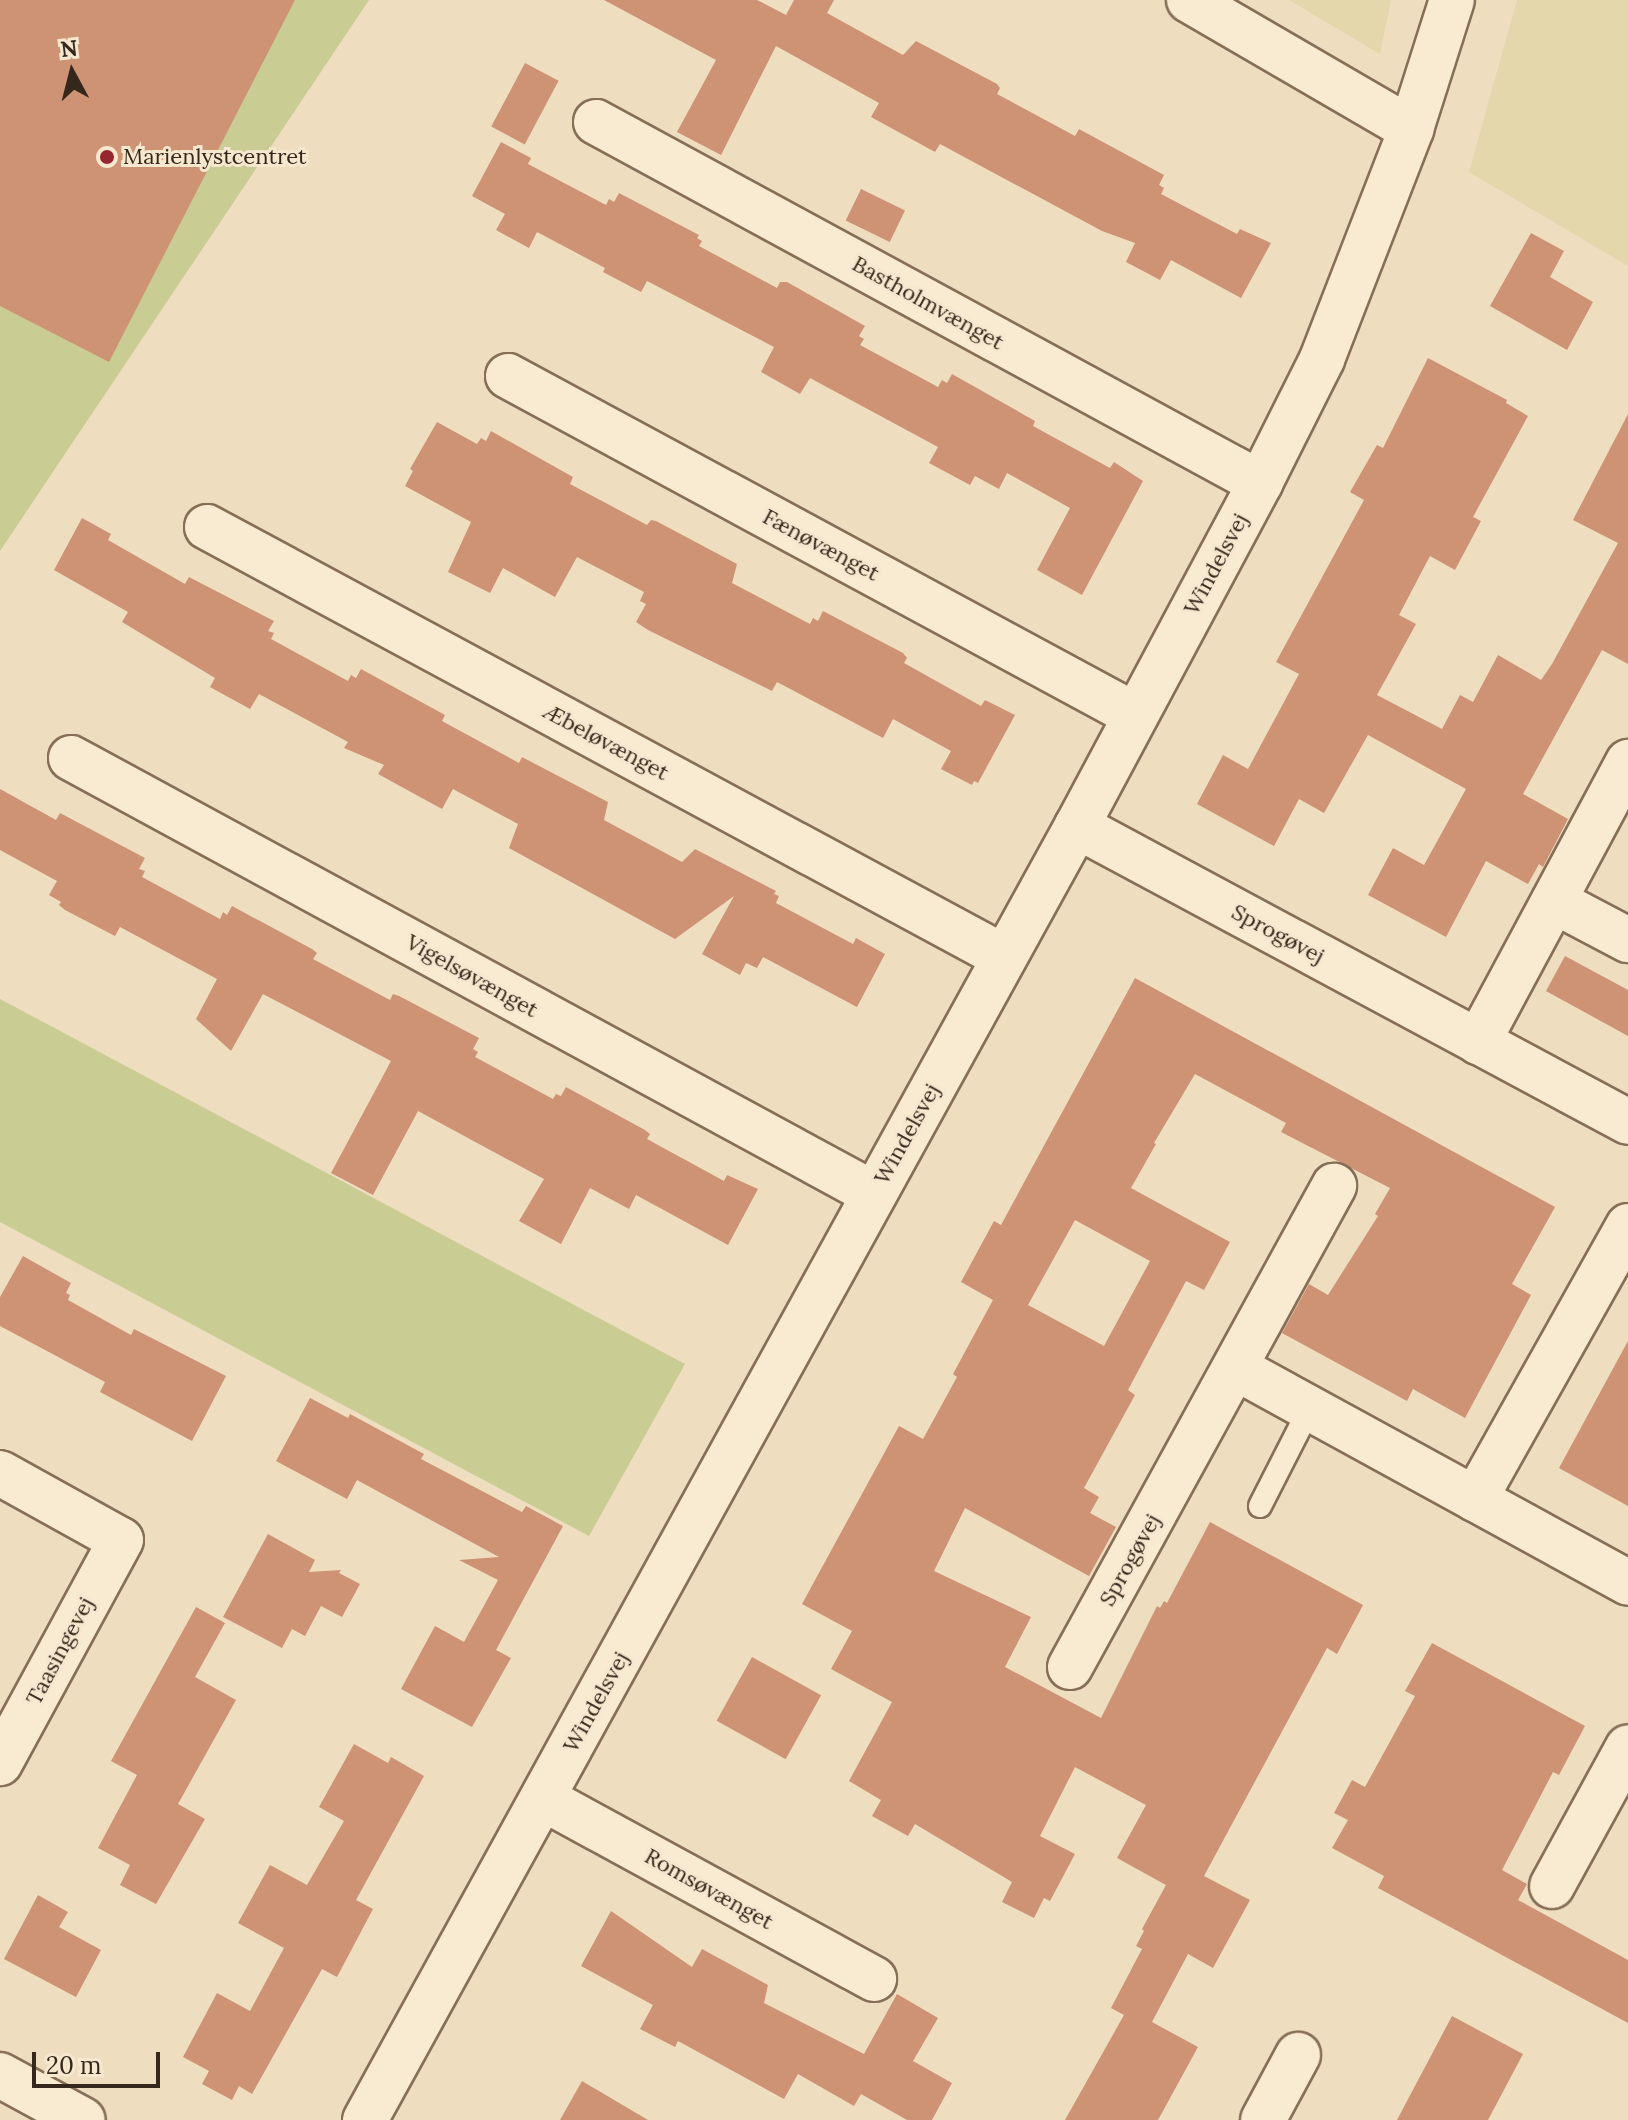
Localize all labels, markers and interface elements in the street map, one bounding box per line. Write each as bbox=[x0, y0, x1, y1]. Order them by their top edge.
north arrow bbox=[32, 32, 112, 112]
text: N bbox=[59, 33, 79, 63]
place label: Marienlystcentret bbox=[123, 144, 307, 170]
marker: Marienlystcentret bbox=[98, 148, 116, 166]
street label: Bastholmvænget bbox=[848, 250, 1008, 356]
street label: Fænøvænget bbox=[758, 503, 884, 587]
street label: Windelsvej bbox=[1178, 509, 1254, 619]
street label: Æbeløvænget bbox=[539, 698, 673, 786]
street label: Sprogøvej bbox=[1227, 899, 1329, 969]
street label: Vigelsøvænget bbox=[401, 929, 543, 1023]
street label: Windelsvej bbox=[869, 1079, 945, 1189]
street label: Sprogøvej bbox=[1094, 1509, 1166, 1611]
street label: Taasingevej bbox=[21, 1592, 99, 1710]
street label: Windelsvej bbox=[558, 1647, 634, 1757]
street label: Romsøvænget bbox=[640, 1843, 778, 1935]
scale bar bbox=[36, 2036, 164, 2086]
text: 20 m bbox=[46, 2050, 102, 2081]

